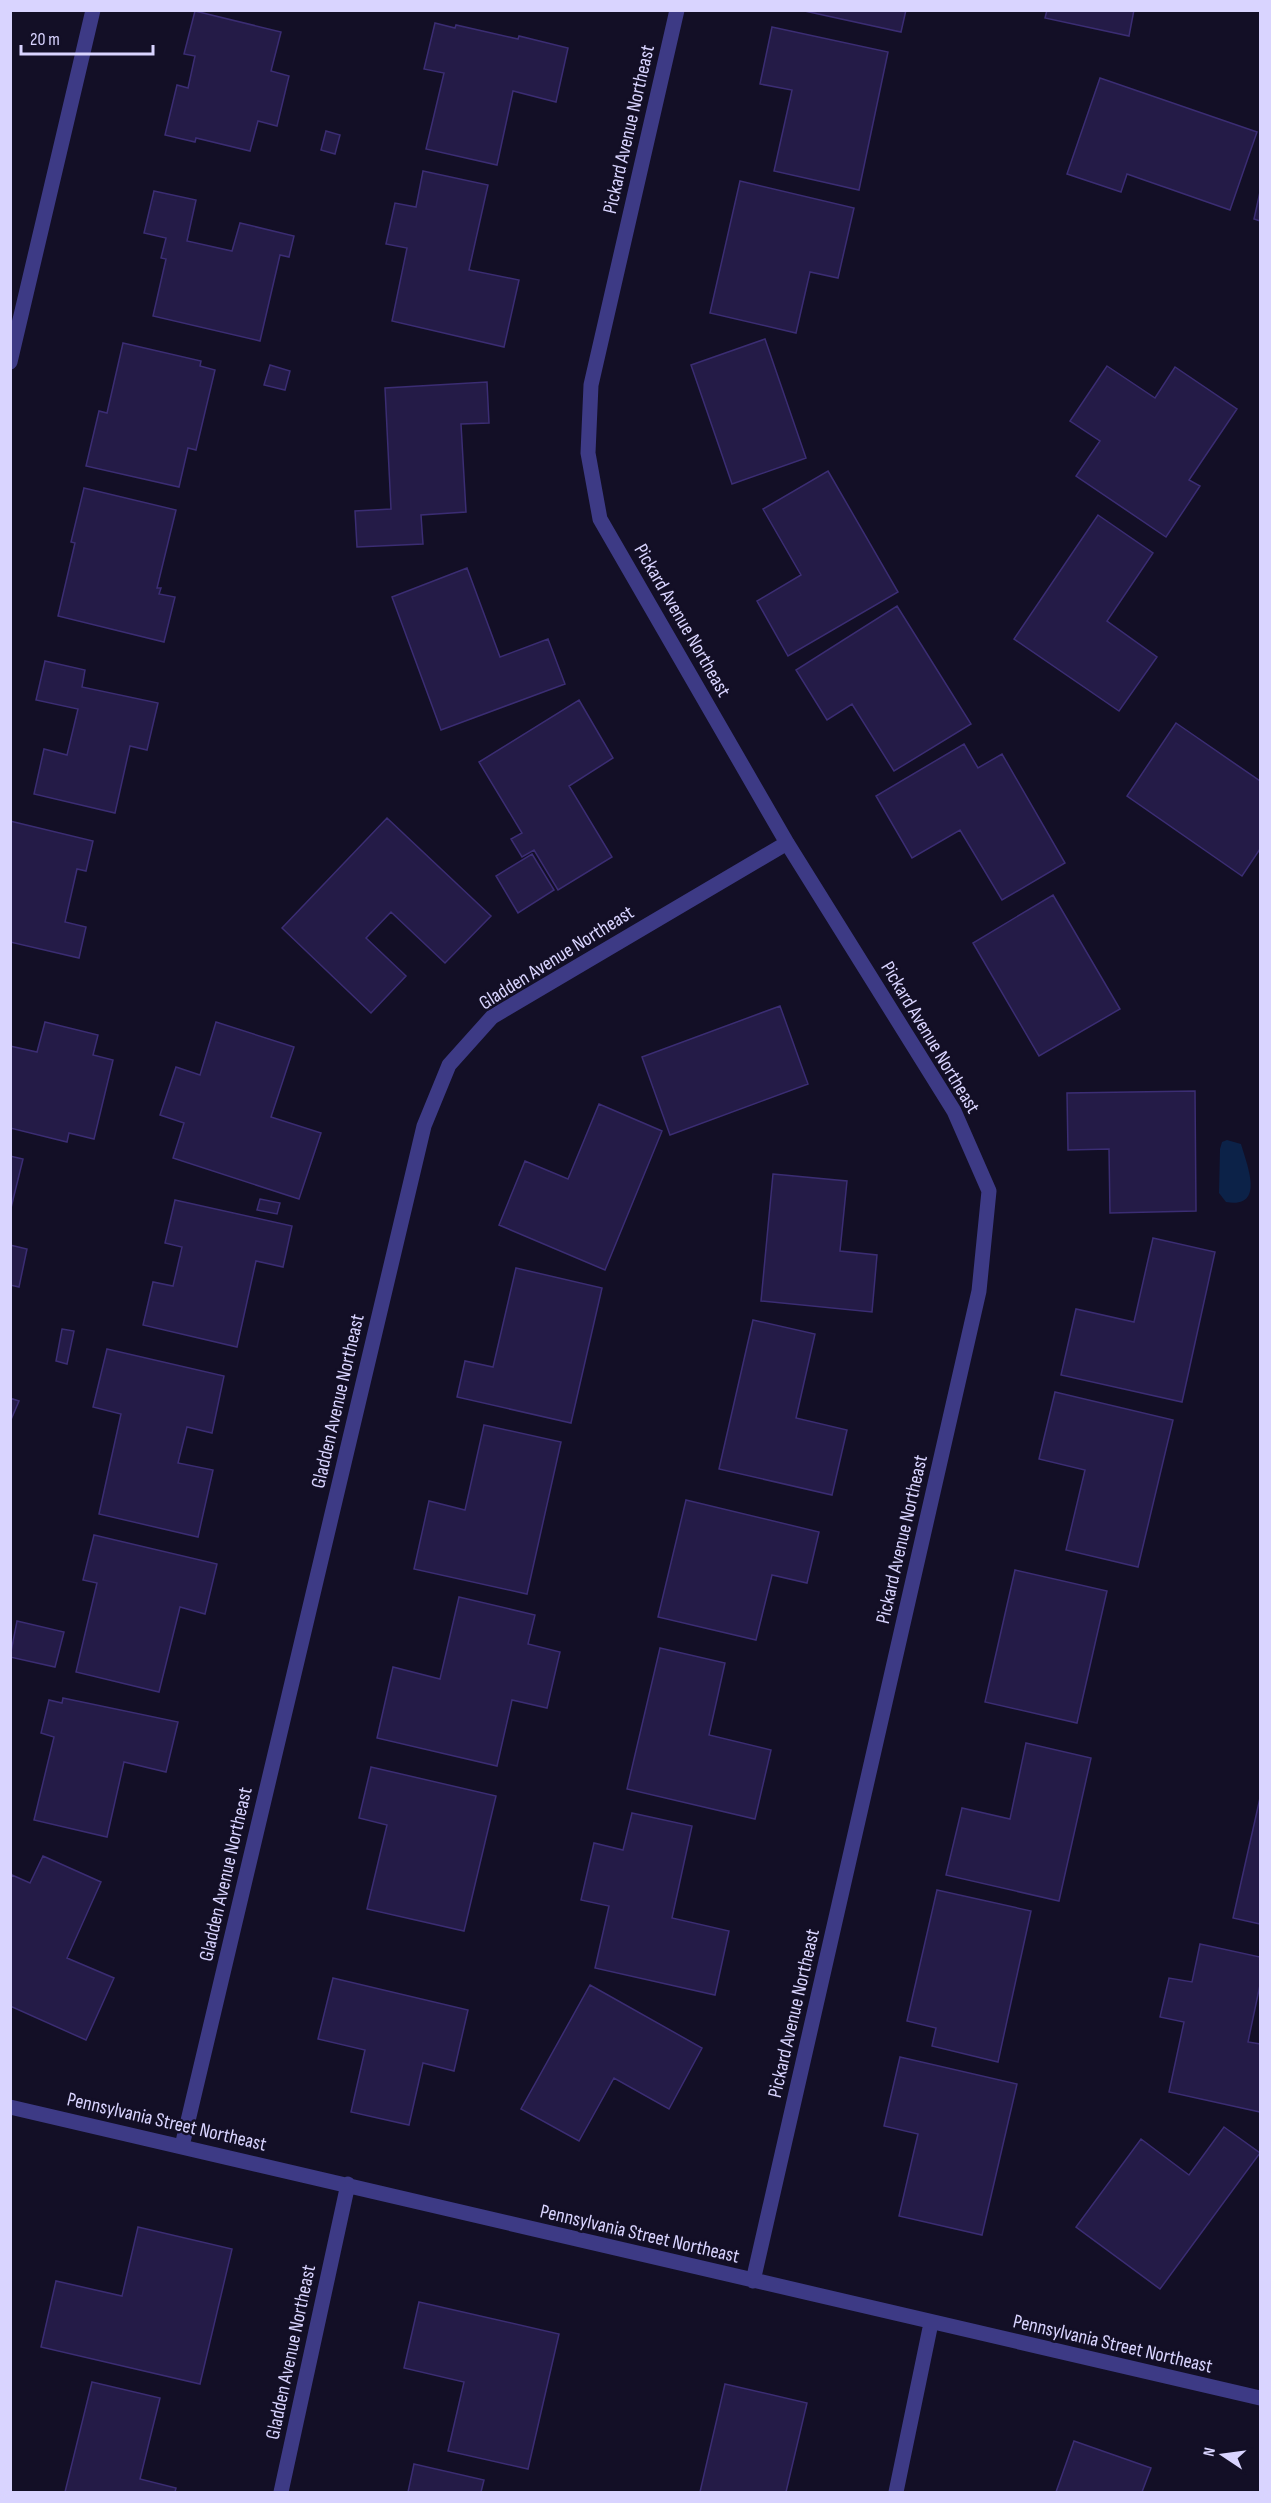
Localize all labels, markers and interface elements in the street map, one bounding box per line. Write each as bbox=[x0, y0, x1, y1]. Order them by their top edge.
scale bar bbox=[21, 18, 153, 56]
text: 20 m bbox=[30, 29, 60, 50]
street label: Pickard Avenue Northeast bbox=[598, 42, 660, 216]
street label: Pickard Avenue Northeast bbox=[629, 540, 736, 701]
street label: Gladden Avenue Northeast bbox=[475, 900, 638, 1015]
street label: Pickard Avenue Northeast bbox=[875, 957, 985, 1118]
street label: Gladden Avenue Northeast bbox=[306, 1312, 370, 1491]
street label: Pickard Avenue Northeast bbox=[871, 1452, 933, 1626]
street label: Gladden Avenue Northeast bbox=[194, 1785, 258, 1964]
street label: Pickard Avenue Northeast bbox=[763, 1926, 825, 2100]
street label: Pennsylvania Street Northeast bbox=[65, 2087, 269, 2157]
street label: Pennsylvania Street Northeast bbox=[538, 2199, 742, 2269]
street label: Gladden Avenue Northeast bbox=[261, 2263, 321, 2442]
street label: Pennsylvania Street Northeast bbox=[1011, 2309, 1215, 2379]
north arrow bbox=[1193, 2425, 1253, 2485]
text: N bbox=[1200, 2446, 1220, 2458]

